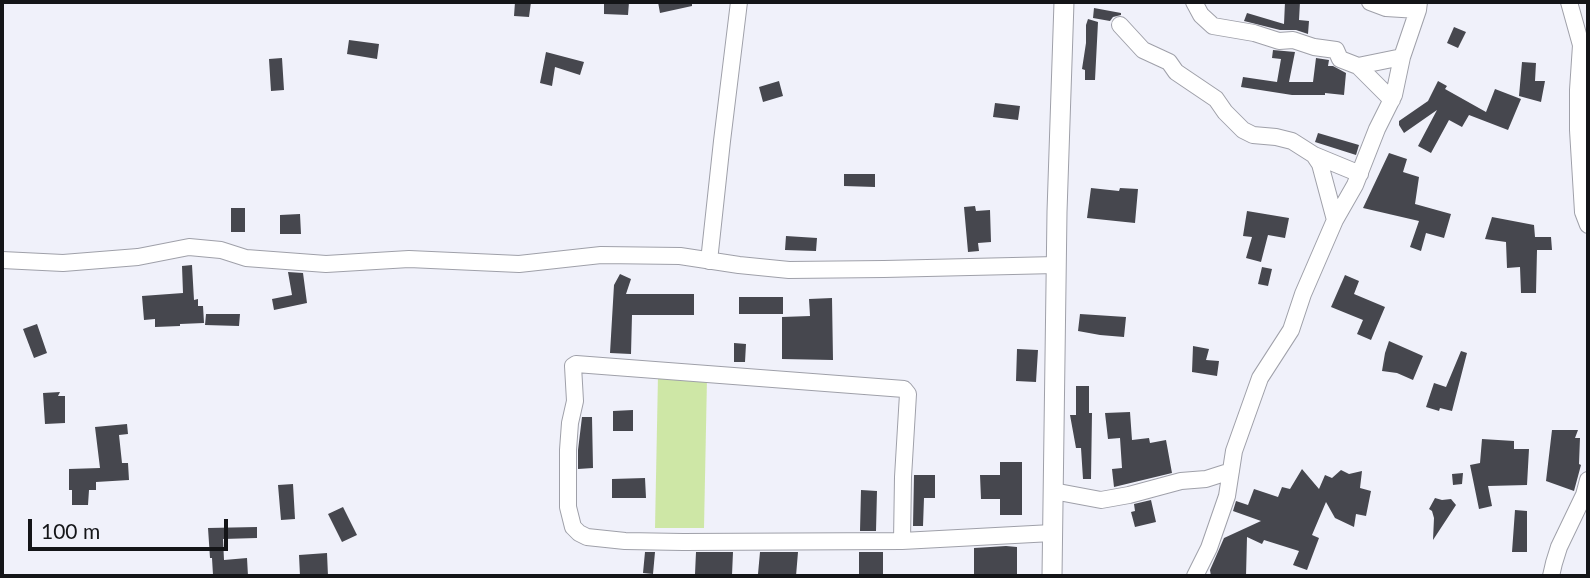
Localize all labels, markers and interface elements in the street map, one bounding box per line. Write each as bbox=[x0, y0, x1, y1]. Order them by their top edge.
scale bar bbox=[32, 504, 231, 548]
text: 100 m bbox=[41, 518, 100, 543]

